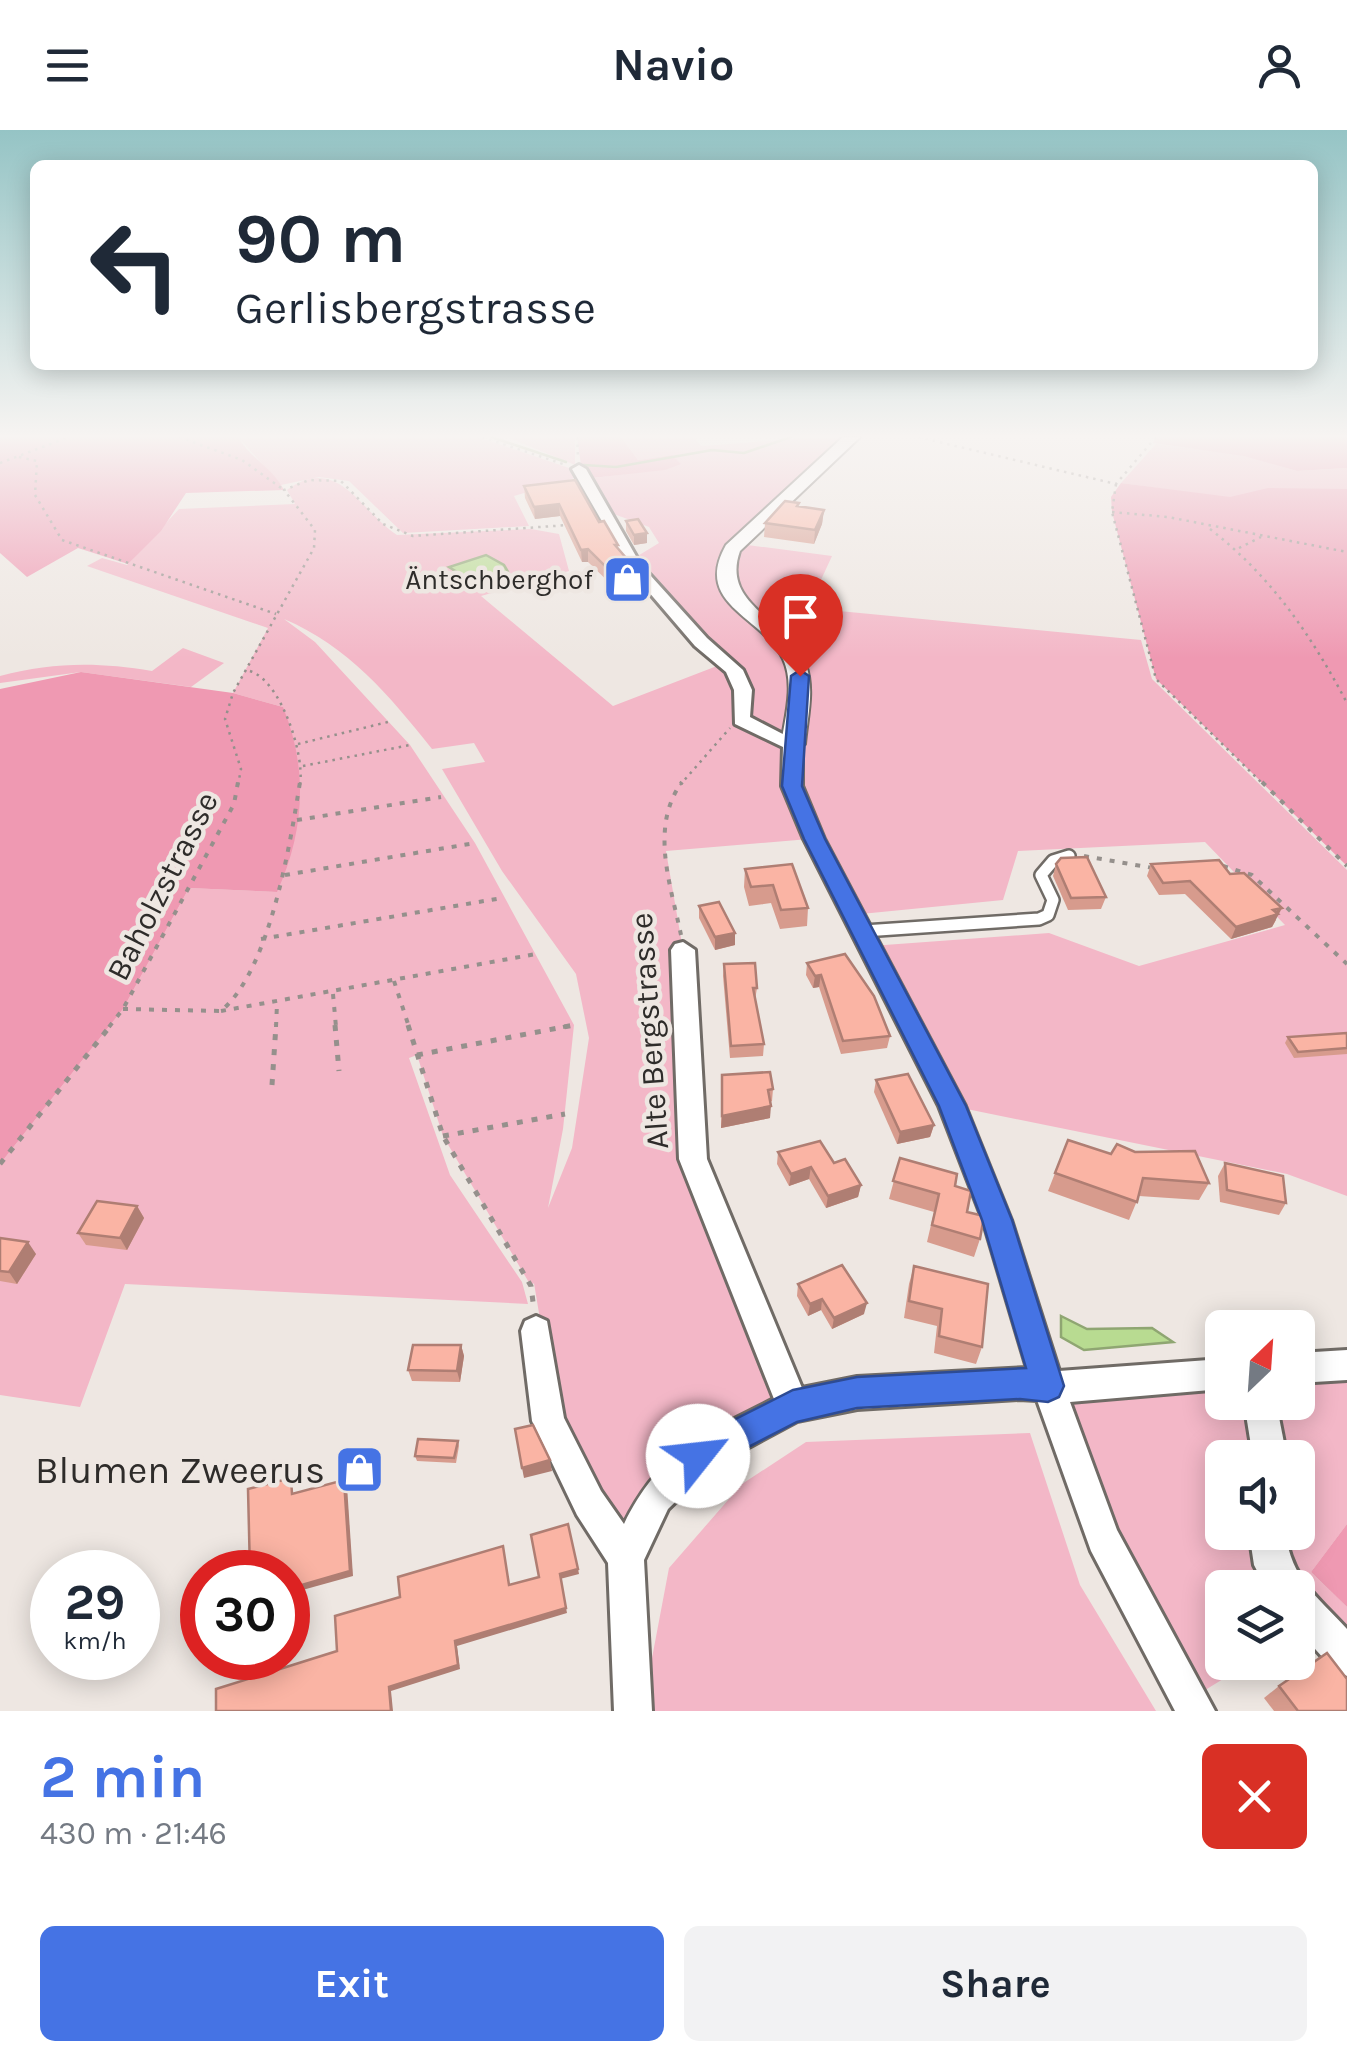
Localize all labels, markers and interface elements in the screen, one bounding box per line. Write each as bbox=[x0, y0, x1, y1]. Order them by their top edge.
icon: menu bbox=[40, 38, 95, 93]
icon: person bbox=[1252, 38, 1307, 93]
text: Navio bbox=[612, 39, 735, 91]
text: 90 m bbox=[235, 198, 406, 280]
icon: left bbox=[70, 200, 200, 330]
text: Gerlisbergstrasse bbox=[235, 282, 596, 334]
shop icon: Äntschberghof bbox=[602, 553, 654, 605]
place label: Äntschberghof bbox=[405, 563, 593, 596]
pin bbox=[758, 574, 843, 677]
icon: arrive bbox=[773, 589, 828, 644]
street label: Baholzstrasse bbox=[99, 786, 226, 987]
street label: Alte Bergstrasse bbox=[623, 911, 676, 1150]
north arrow bbox=[1205, 1310, 1315, 1420]
map controls bbox=[1205, 1310, 1315, 1680]
position arrow bbox=[646, 1404, 750, 1508]
button: sound bbox=[1205, 1440, 1315, 1550]
shop icon: Blumen Zweerus bbox=[334, 1444, 386, 1496]
place label: Blumen Zweerus bbox=[35, 1448, 325, 1493]
speed limit sign: 30 bbox=[180, 1550, 310, 1680]
button: layers bbox=[1205, 1570, 1315, 1680]
text: 29 bbox=[65, 1573, 125, 1632]
text: km/h bbox=[63, 1626, 127, 1655]
text: 2 min bbox=[40, 1742, 205, 1812]
button: close bbox=[1202, 1744, 1307, 1849]
text: 430 m · 21:46 bbox=[40, 1815, 227, 1852]
button: Exit bbox=[40, 1926, 664, 2041]
button: Share bbox=[684, 1926, 1307, 2041]

